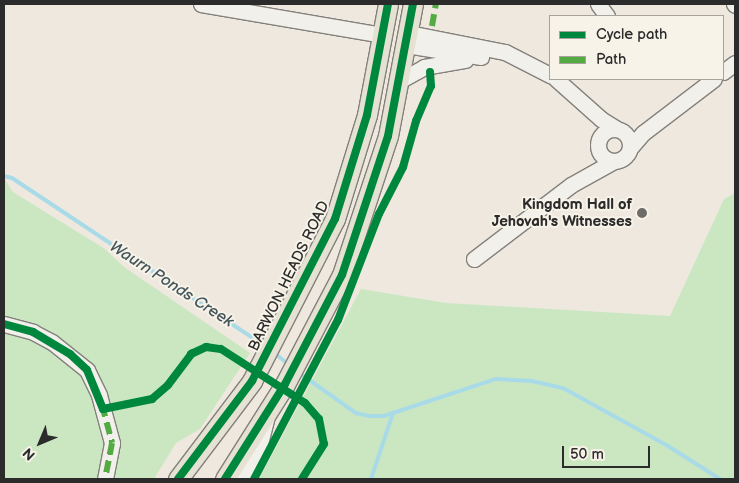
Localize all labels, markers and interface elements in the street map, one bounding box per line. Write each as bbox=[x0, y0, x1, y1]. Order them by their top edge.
legend bbox=[549, 15, 724, 80]
text: Cycle path bbox=[596, 25, 667, 44]
text: Path bbox=[596, 50, 626, 69]
place label: Kingdom Hall of Jehovah's Witnesses bbox=[492, 195, 632, 230]
street label: BARWON HEADS ROAD bbox=[245, 198, 333, 354]
marker: Kingdom Hall of Jehovah's Witnesses bbox=[636, 207, 648, 219]
water label: Waurn Ponds Creek bbox=[105, 238, 237, 332]
north arrow bbox=[15, 418, 65, 468]
scale bar bbox=[564, 436, 652, 468]
text: N bbox=[19, 444, 39, 464]
text: 50 m bbox=[570, 445, 604, 464]

